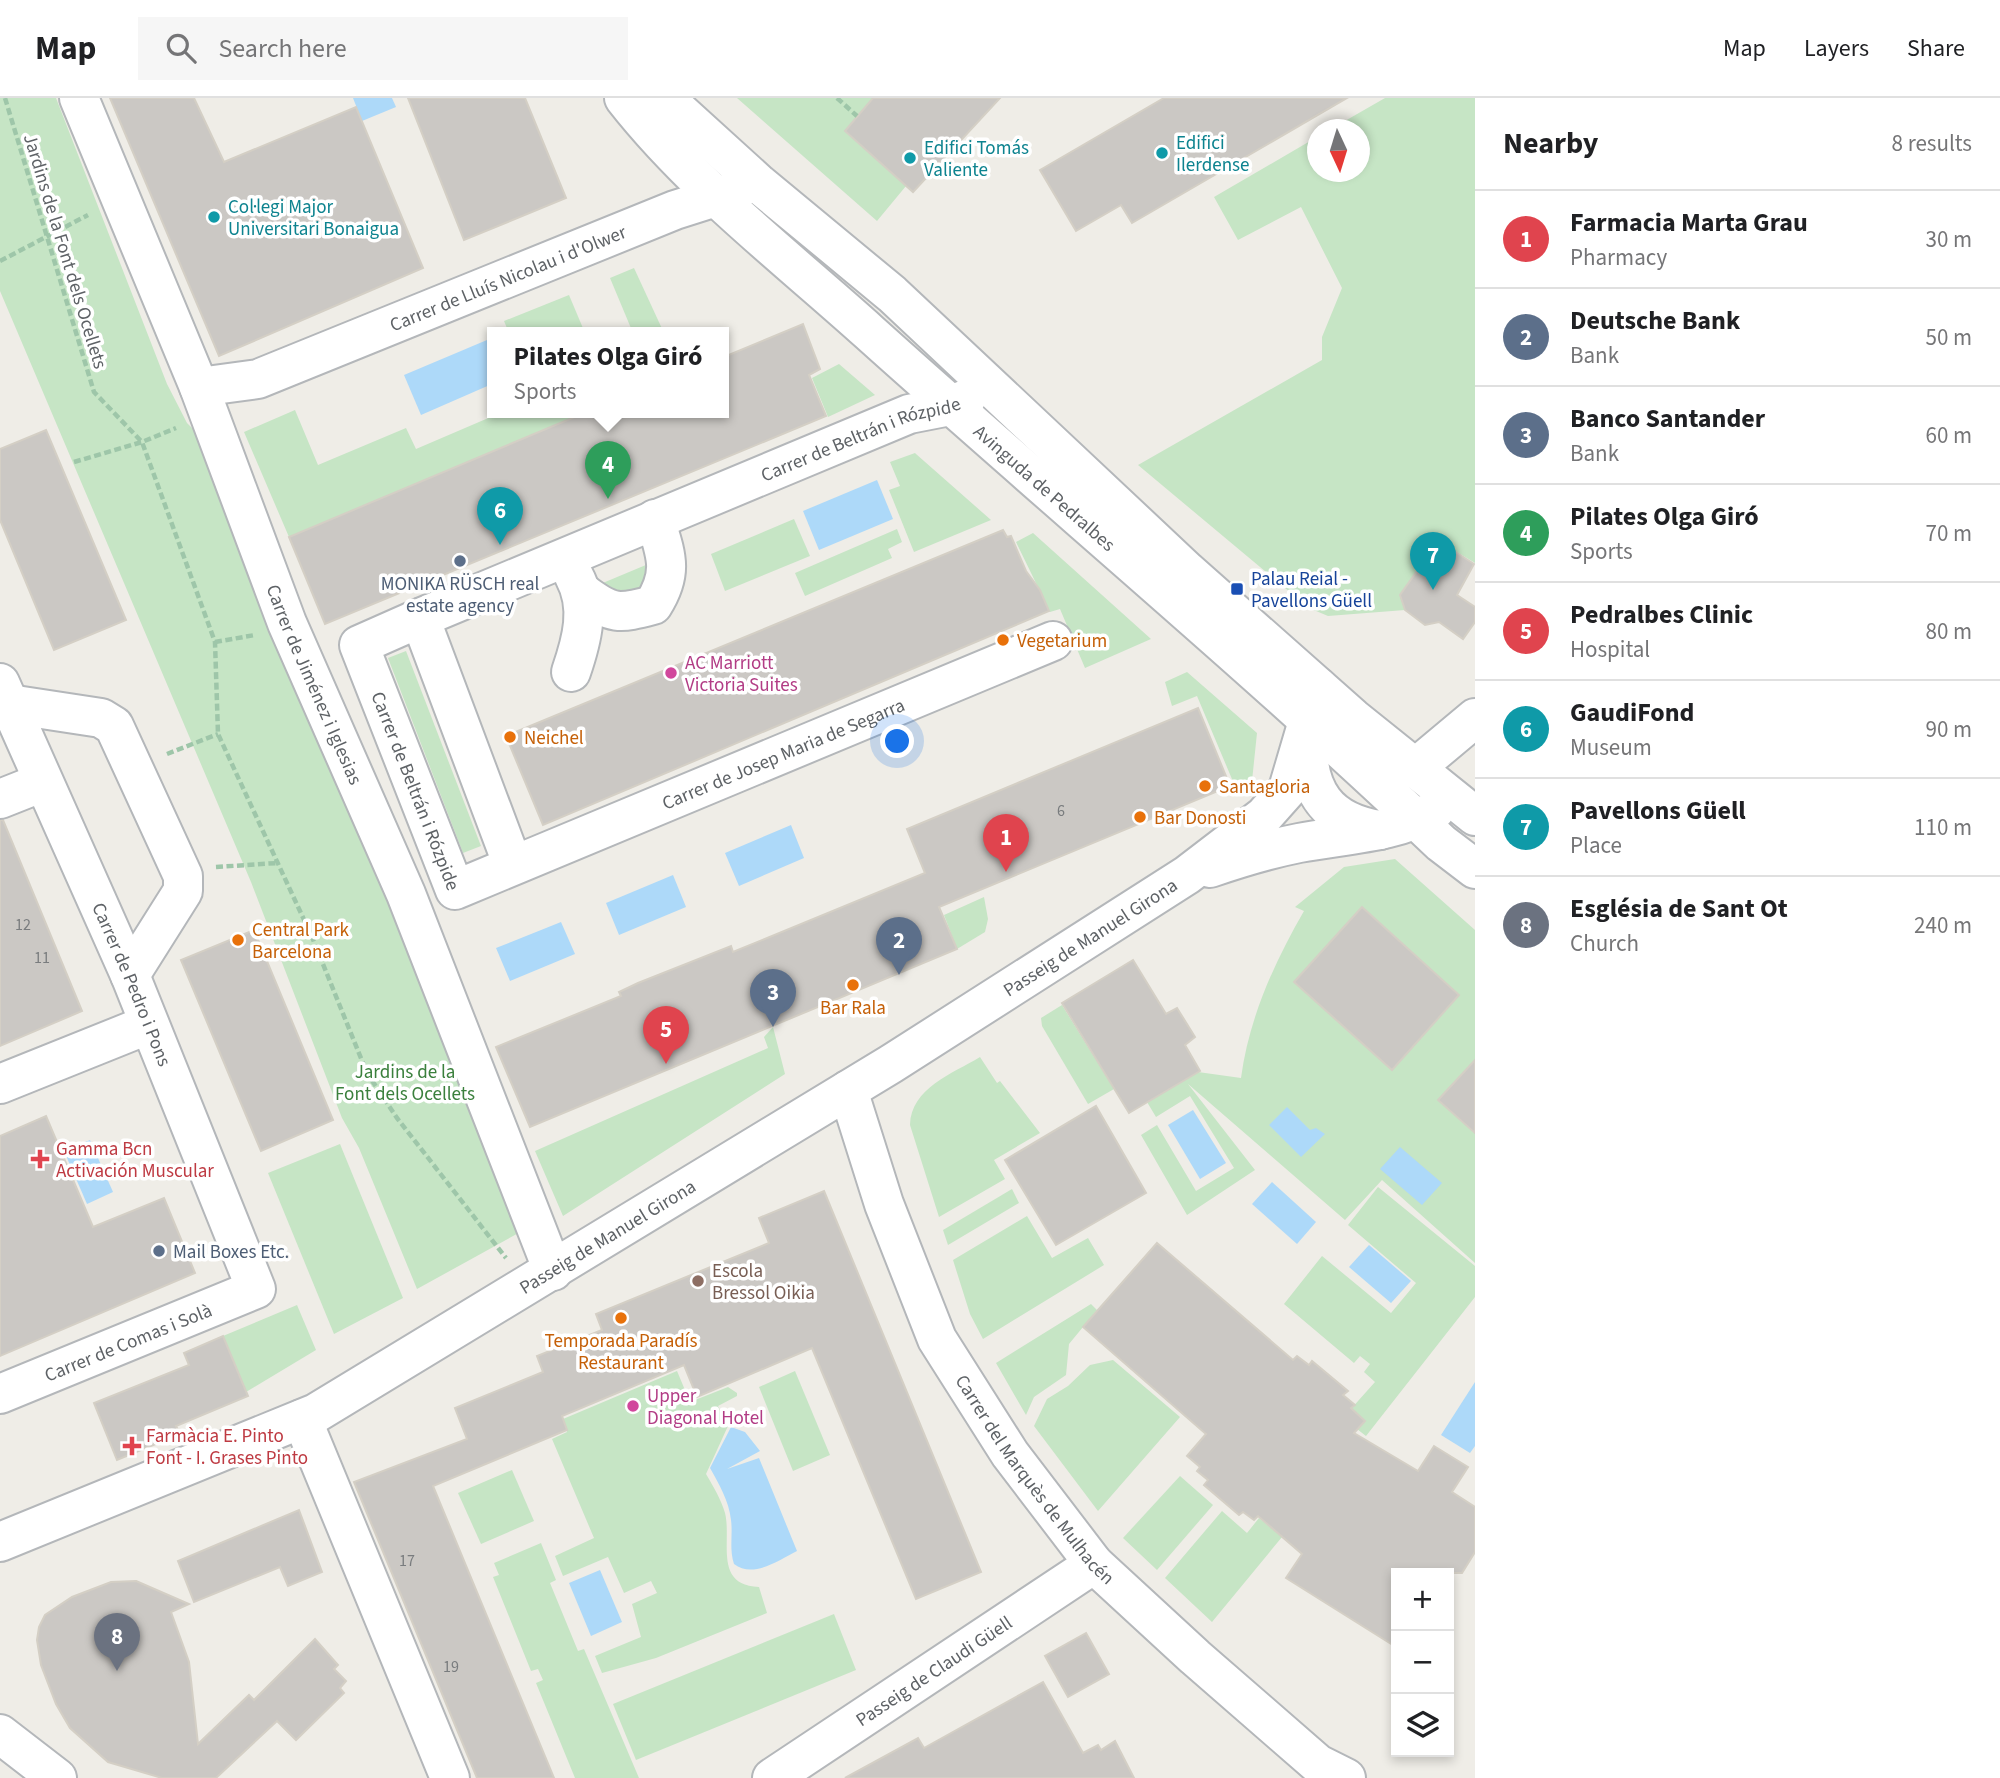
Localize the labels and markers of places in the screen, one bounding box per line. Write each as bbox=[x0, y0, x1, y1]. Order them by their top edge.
place label: Edifici Ilerdense bbox=[1176, 130, 1249, 179]
place label: Edifici Tomás Valiente bbox=[924, 135, 1029, 184]
marker: Edifici Ilerdense bbox=[1154, 145, 1170, 161]
marker: Edifici Tomás Valiente bbox=[902, 150, 918, 166]
place label: Col·legi Major Universitari Bonaigua bbox=[228, 194, 399, 243]
marker: Col·legi Major Universitari Bonaigua bbox=[206, 209, 222, 225]
pin: 4 bbox=[585, 441, 631, 499]
pin: 6 bbox=[477, 487, 523, 545]
pin: 7 bbox=[1410, 532, 1456, 590]
marker: MONIKA RÜSCH real estate agency bbox=[452, 553, 468, 569]
place label: Palau Reial - Pavellons Güell bbox=[1251, 566, 1372, 615]
place label: MONIKA RÜSCH real estate agency bbox=[381, 571, 539, 620]
marker: Palau Reial - Pavellons Güell bbox=[1229, 581, 1245, 597]
place label: Vegetarium bbox=[1017, 628, 1107, 655]
marker: Vegetarium bbox=[995, 632, 1011, 648]
place label: AC Marriott Victoria Suites bbox=[685, 650, 798, 699]
marker: AC Marriott Victoria Suites bbox=[663, 665, 679, 681]
place label: Neichel bbox=[524, 725, 584, 752]
marker: Neichel bbox=[502, 729, 518, 745]
place label: Santagloria bbox=[1219, 774, 1310, 801]
marker: Santagloria bbox=[1197, 778, 1213, 794]
place label: Bar Donosti bbox=[1154, 805, 1246, 832]
marker: Bar Donosti bbox=[1132, 809, 1148, 825]
pin: 1 bbox=[983, 814, 1029, 872]
place label: Central Park Barcelona bbox=[252, 917, 350, 966]
pin: 2 bbox=[876, 917, 922, 975]
marker: Central Park Barcelona bbox=[230, 932, 246, 948]
pin: 3 bbox=[750, 969, 796, 1027]
marker: Bar Rala bbox=[845, 977, 861, 993]
place label: Bar Rala bbox=[820, 995, 886, 1022]
pin: 5 bbox=[643, 1006, 689, 1064]
place label: Gamma Bcn Activación Muscular bbox=[56, 1136, 214, 1185]
marker: Gamma Bcn Activación Muscular bbox=[30, 1149, 50, 1169]
place label: Mail Boxes Etc. bbox=[173, 1239, 289, 1266]
marker: Mail Boxes Etc. bbox=[151, 1243, 167, 1259]
place label: Escola Bressol Oikia bbox=[712, 1258, 815, 1307]
marker: Escola Bressol Oikia bbox=[690, 1273, 706, 1289]
marker: Temporada Paradís Restaurant bbox=[613, 1310, 629, 1326]
place label: Temporada Paradís Restaurant bbox=[544, 1328, 698, 1377]
place label: Upper Diagonal Hotel bbox=[647, 1383, 764, 1432]
marker: Upper Diagonal Hotel bbox=[625, 1398, 641, 1414]
place label: Farmàcia E. Pinto Font - I. Grases Pinto bbox=[146, 1423, 308, 1472]
marker: Farmàcia E. Pinto Font - I. Grases Pinto bbox=[124, 1438, 140, 1454]
pin: 8 bbox=[94, 1613, 140, 1671]

